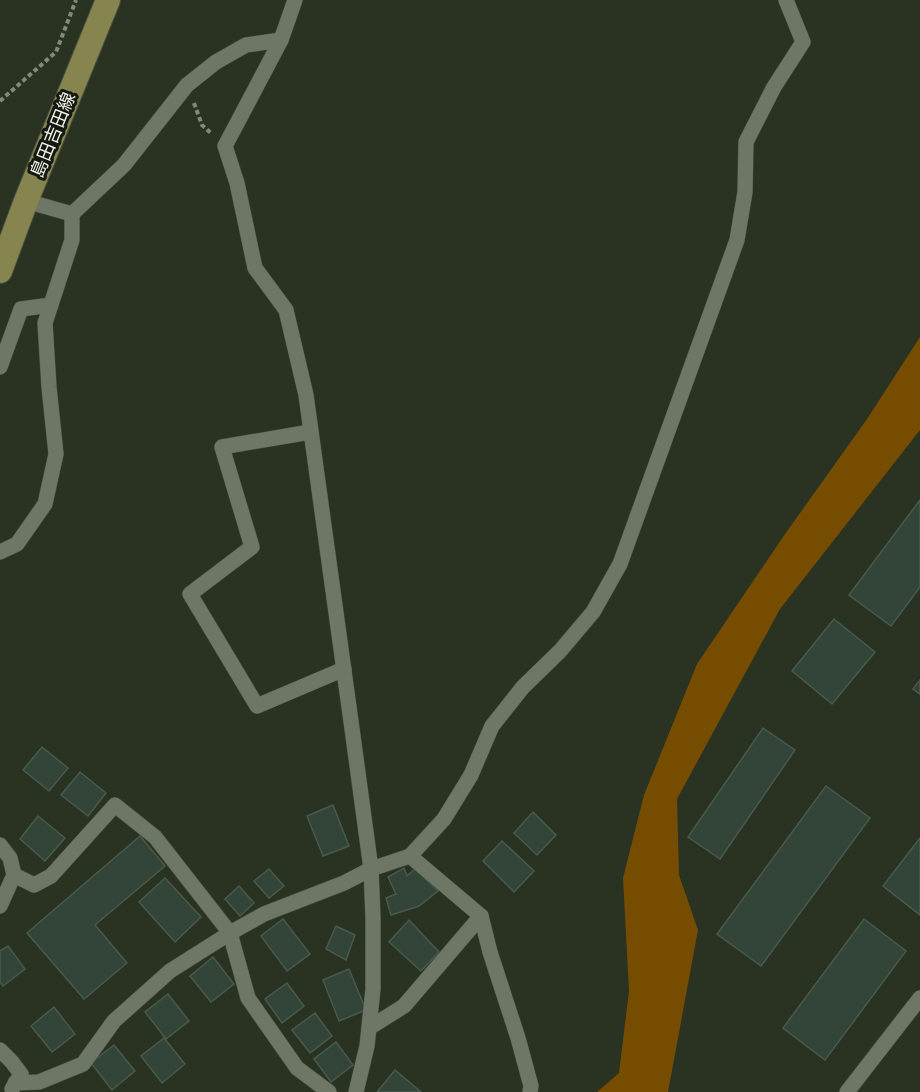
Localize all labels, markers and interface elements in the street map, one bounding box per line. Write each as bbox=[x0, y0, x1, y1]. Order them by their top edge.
street label: 島田吉田線 bbox=[26, 89, 79, 180]

